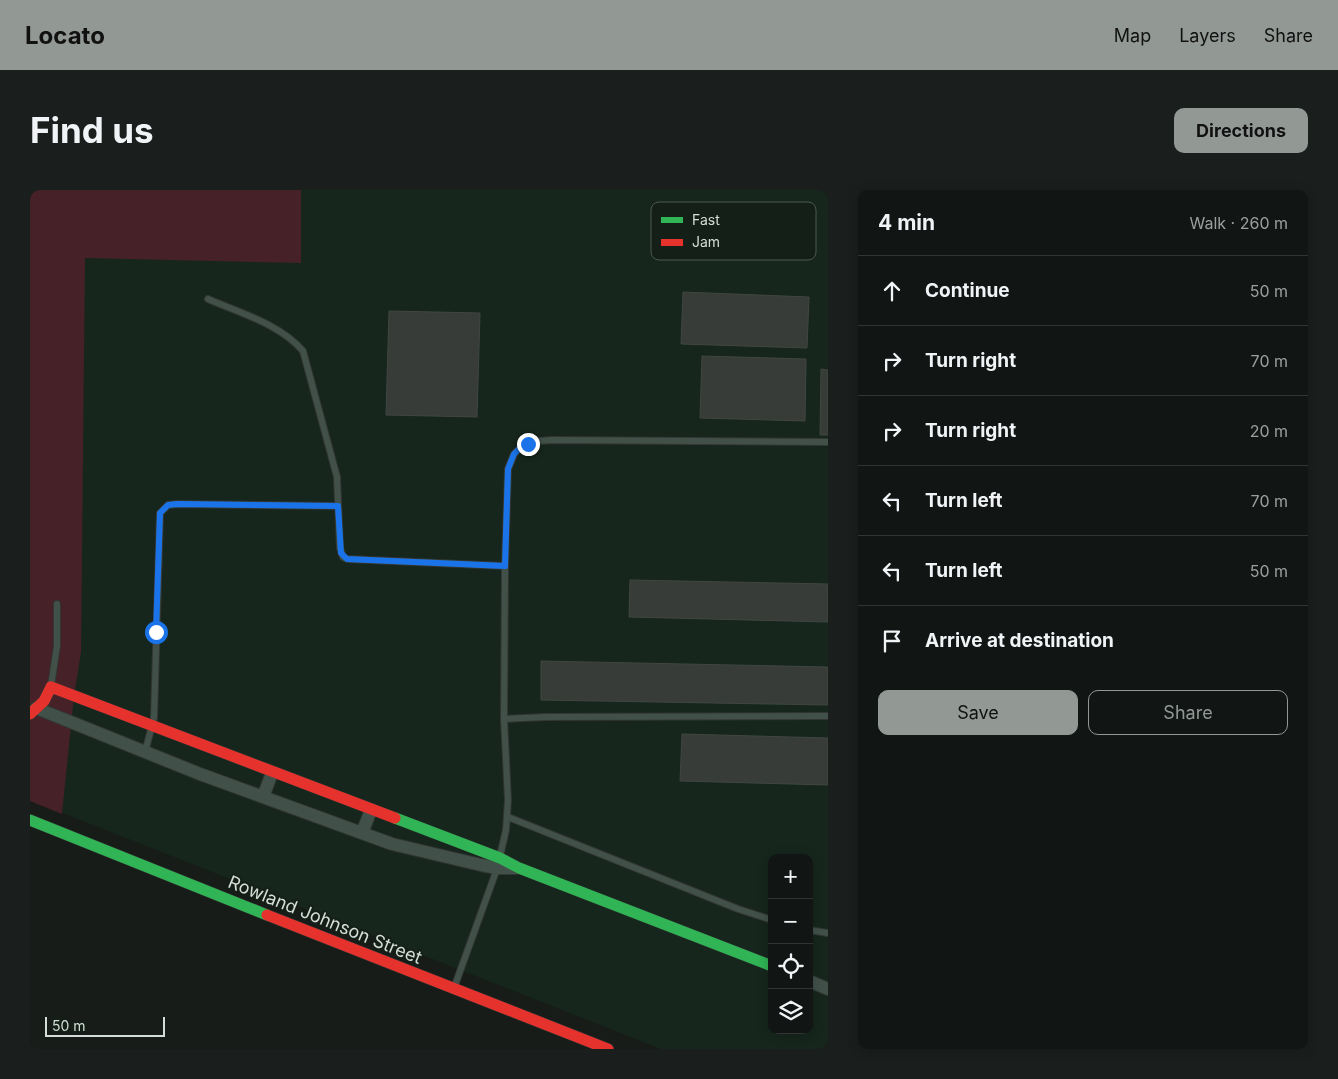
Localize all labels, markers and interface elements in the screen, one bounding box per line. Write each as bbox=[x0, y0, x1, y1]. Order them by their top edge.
text: Locato bbox=[25, 21, 105, 50]
text: Map bbox=[1114, 25, 1151, 46]
text: Layers bbox=[1179, 25, 1236, 46]
text: Share bbox=[1264, 25, 1313, 46]
button: Directions bbox=[1174, 108, 1308, 153]
text: Find us bbox=[30, 109, 154, 151]
legend bbox=[651, 202, 816, 260]
text: 4 min bbox=[878, 210, 935, 235]
text: Fast bbox=[692, 211, 720, 228]
text: Walk · 260 m bbox=[1190, 213, 1288, 233]
text: Jam bbox=[692, 233, 720, 250]
icon: ahead bbox=[878, 277, 906, 305]
text: Continue bbox=[925, 279, 1010, 302]
text: 50 m bbox=[1250, 281, 1288, 301]
icon: right bbox=[878, 347, 906, 375]
text: Turn right bbox=[925, 349, 1016, 372]
text: 70 m bbox=[1251, 351, 1288, 371]
icon: right bbox=[878, 417, 906, 445]
text: Turn right bbox=[925, 419, 1016, 442]
text: 20 m bbox=[1250, 421, 1288, 441]
route end bbox=[517, 433, 540, 456]
icon: left bbox=[878, 487, 906, 515]
text: Turn left bbox=[925, 489, 1003, 512]
text: 70 m bbox=[1251, 491, 1288, 511]
icon: left bbox=[878, 557, 906, 585]
text: Turn left bbox=[925, 559, 1003, 582]
text: 50 m bbox=[1250, 561, 1288, 581]
route start bbox=[145, 621, 168, 644]
icon: arrive bbox=[878, 627, 906, 655]
text: Arrive at destination bbox=[925, 629, 1114, 652]
button: Save bbox=[878, 690, 1078, 735]
button: Share bbox=[1088, 690, 1288, 735]
map controls bbox=[768, 854, 813, 1034]
button: + bbox=[768, 854, 813, 899]
street label: Rowland Johnson Street bbox=[225, 871, 425, 968]
button: − bbox=[768, 899, 813, 944]
button: locate bbox=[768, 944, 813, 989]
button: layers bbox=[768, 989, 813, 1034]
scale bar bbox=[45, 1014, 165, 1037]
text: 50 m bbox=[52, 1017, 86, 1034]

